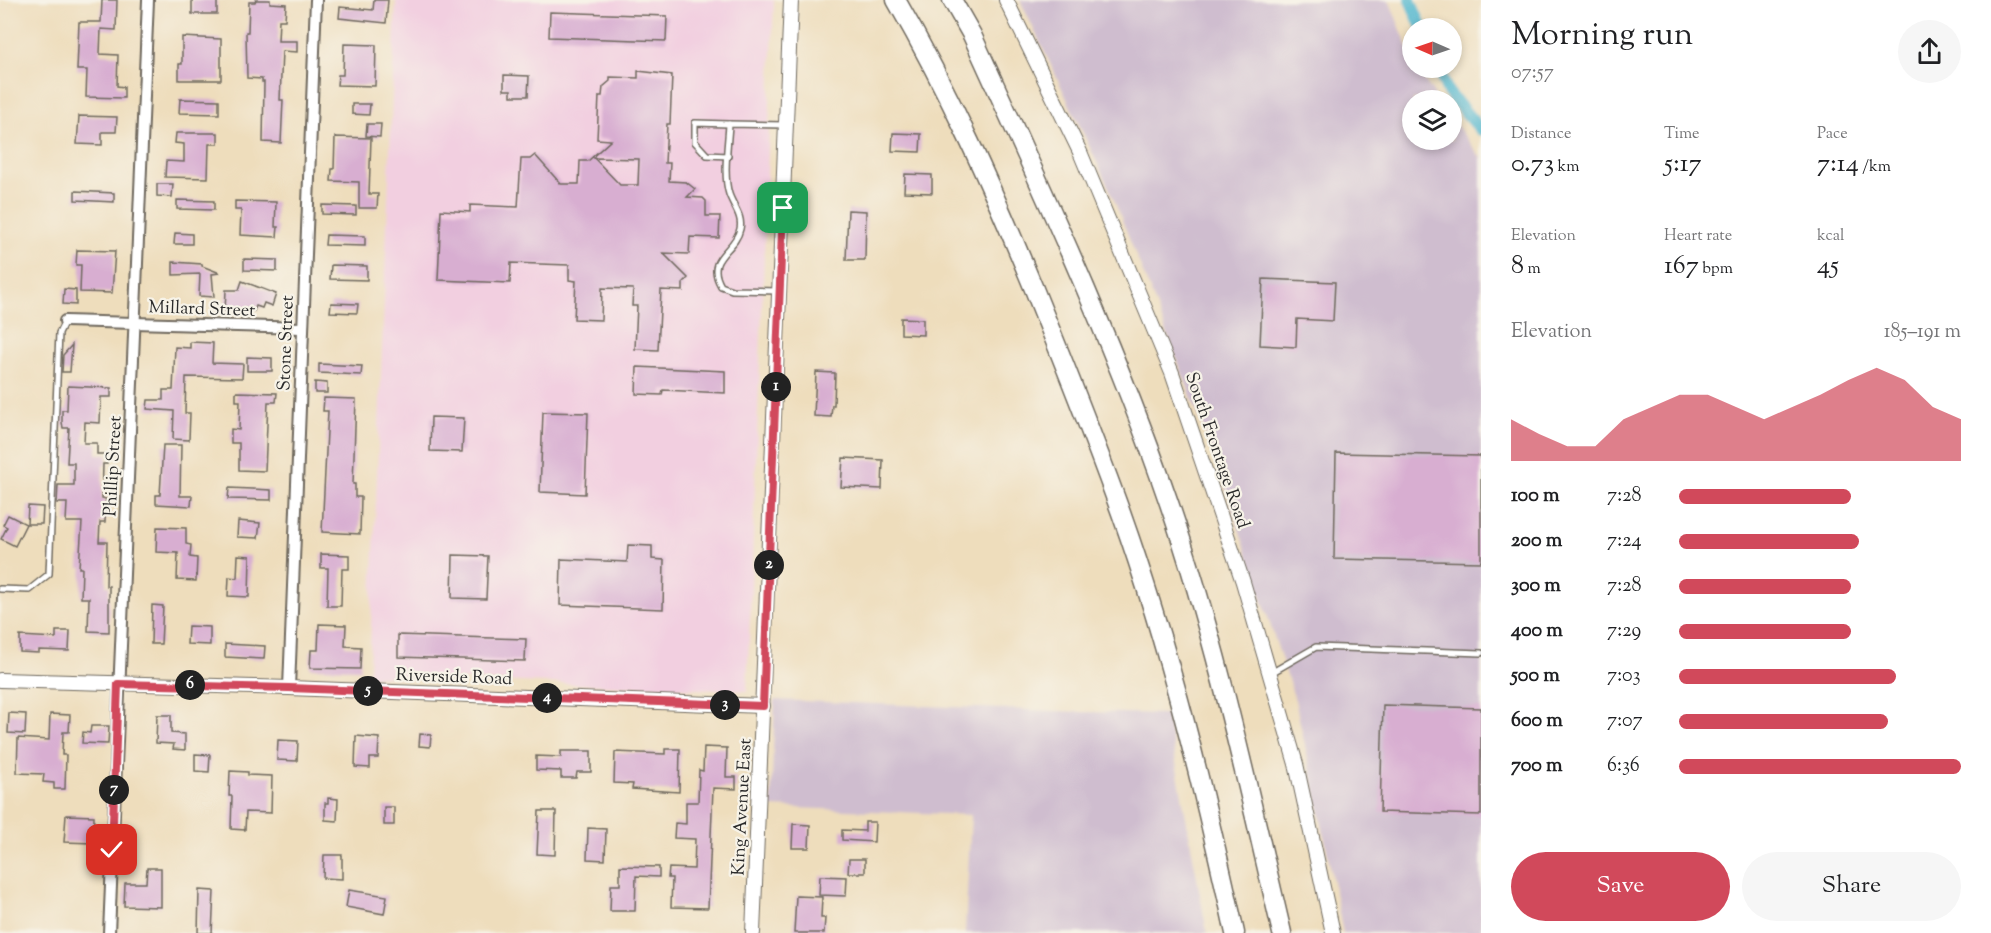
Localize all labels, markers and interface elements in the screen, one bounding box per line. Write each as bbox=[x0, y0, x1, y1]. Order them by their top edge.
text: Morning run bbox=[1511, 12, 1693, 60]
north arrow bbox=[1402, 18, 1462, 78]
map controls bbox=[1402, 18, 1462, 150]
button: share bbox=[1898, 20, 1961, 83]
text: 07:57 bbox=[1511, 59, 1554, 88]
button: layers bbox=[1402, 90, 1462, 150]
text: Distance bbox=[1511, 123, 1571, 146]
text: Time bbox=[1664, 123, 1700, 146]
text: Pace bbox=[1817, 123, 1848, 146]
text: 0.73 bbox=[1511, 146, 1554, 183]
text: 5:17 bbox=[1664, 146, 1702, 183]
text: 7:14 bbox=[1817, 146, 1859, 183]
text: km bbox=[1554, 156, 1580, 179]
text: /km bbox=[1859, 156, 1891, 179]
pin bbox=[757, 182, 808, 233]
icon: arrive bbox=[766, 191, 799, 224]
text: Elevation bbox=[1511, 225, 1576, 248]
text: Heart rate bbox=[1664, 225, 1732, 248]
text: kcal bbox=[1817, 225, 1845, 248]
text: 8 bbox=[1511, 248, 1524, 285]
text: 167 bbox=[1664, 248, 1699, 285]
text: 45 bbox=[1817, 248, 1839, 285]
text: m bbox=[1524, 258, 1541, 281]
text: bpm bbox=[1699, 258, 1733, 281]
street label: Millard Street bbox=[148, 295, 256, 325]
street label: Stone Street bbox=[272, 295, 302, 391]
text: Elevation bbox=[1511, 318, 1592, 347]
text: 185–191 m bbox=[1884, 318, 1961, 347]
street label: South Frontage Road bbox=[1177, 369, 1255, 532]
pin: 1 bbox=[761, 372, 791, 402]
text: 1 bbox=[773, 375, 779, 398]
street label: Phillip Street bbox=[98, 415, 130, 517]
text: 100 m bbox=[1511, 482, 1560, 511]
text: 7:28 bbox=[1607, 482, 1642, 511]
text: 200 m bbox=[1511, 527, 1562, 556]
text: 7:24 bbox=[1607, 527, 1642, 556]
pin: 2 bbox=[754, 550, 784, 580]
text: 2 bbox=[765, 553, 773, 576]
text: 300 m bbox=[1511, 572, 1561, 601]
text: 7:28 bbox=[1607, 572, 1642, 601]
text: 400 m bbox=[1511, 617, 1563, 646]
text: 7:29 bbox=[1607, 617, 1641, 646]
text: 500 m bbox=[1511, 662, 1560, 691]
text: 7:03 bbox=[1607, 662, 1641, 691]
street label: Riverside Road bbox=[395, 663, 513, 693]
pin: 6 bbox=[175, 670, 205, 700]
text: 6 bbox=[186, 673, 194, 696]
pin: 5 bbox=[353, 676, 383, 706]
text: 5 bbox=[365, 679, 371, 702]
pin: 4 bbox=[532, 683, 562, 713]
text: 4 bbox=[543, 686, 551, 709]
pin: 3 bbox=[710, 690, 740, 720]
text: 3 bbox=[722, 693, 728, 716]
text: 600 m bbox=[1511, 707, 1563, 736]
text: 7:07 bbox=[1607, 707, 1643, 736]
street label: King Avenue East bbox=[726, 738, 760, 876]
text: 700 m bbox=[1511, 752, 1563, 781]
text: 6:36 bbox=[1607, 752, 1640, 781]
pin: 7 bbox=[99, 775, 129, 805]
text: 7 bbox=[110, 778, 118, 801]
pin bbox=[86, 824, 137, 875]
icon: check bbox=[95, 833, 128, 866]
button: Save bbox=[1511, 852, 1730, 921]
button: Share bbox=[1742, 852, 1961, 921]

